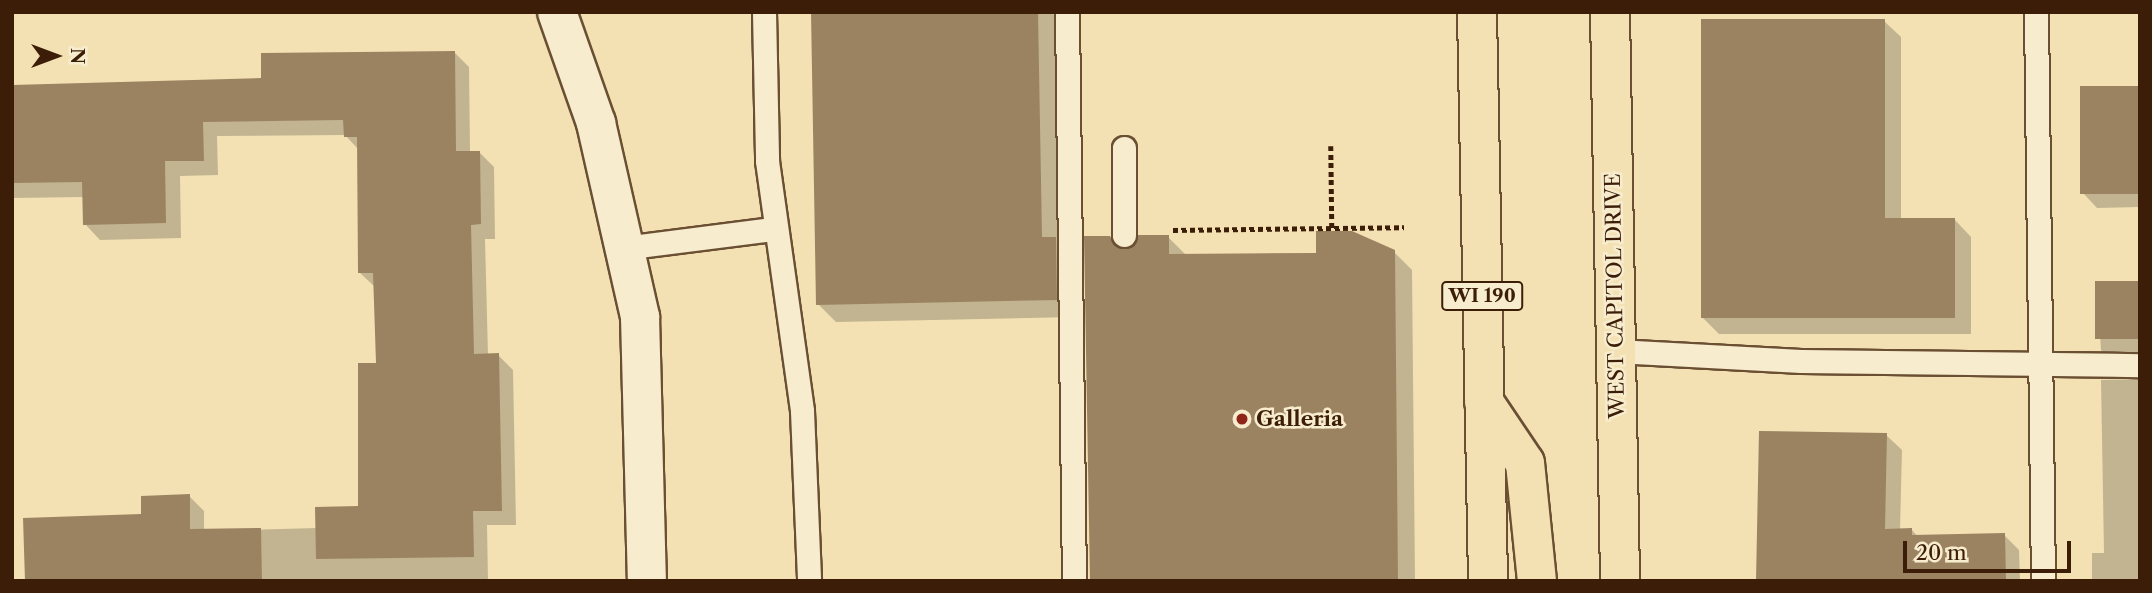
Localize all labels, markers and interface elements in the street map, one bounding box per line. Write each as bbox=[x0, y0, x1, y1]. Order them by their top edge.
north arrow bbox=[21, 21, 91, 91]
text: N bbox=[66, 48, 89, 64]
street label: WEST CAPITOL DRIVE bbox=[1600, 172, 1630, 420]
road number: WI 190 bbox=[1440, 280, 1524, 312]
place label: Galleria bbox=[1256, 406, 1343, 432]
marker: Galleria bbox=[1234, 411, 1250, 427]
scale bar bbox=[1907, 526, 2075, 570]
text: 20 m bbox=[1916, 540, 1967, 565]

